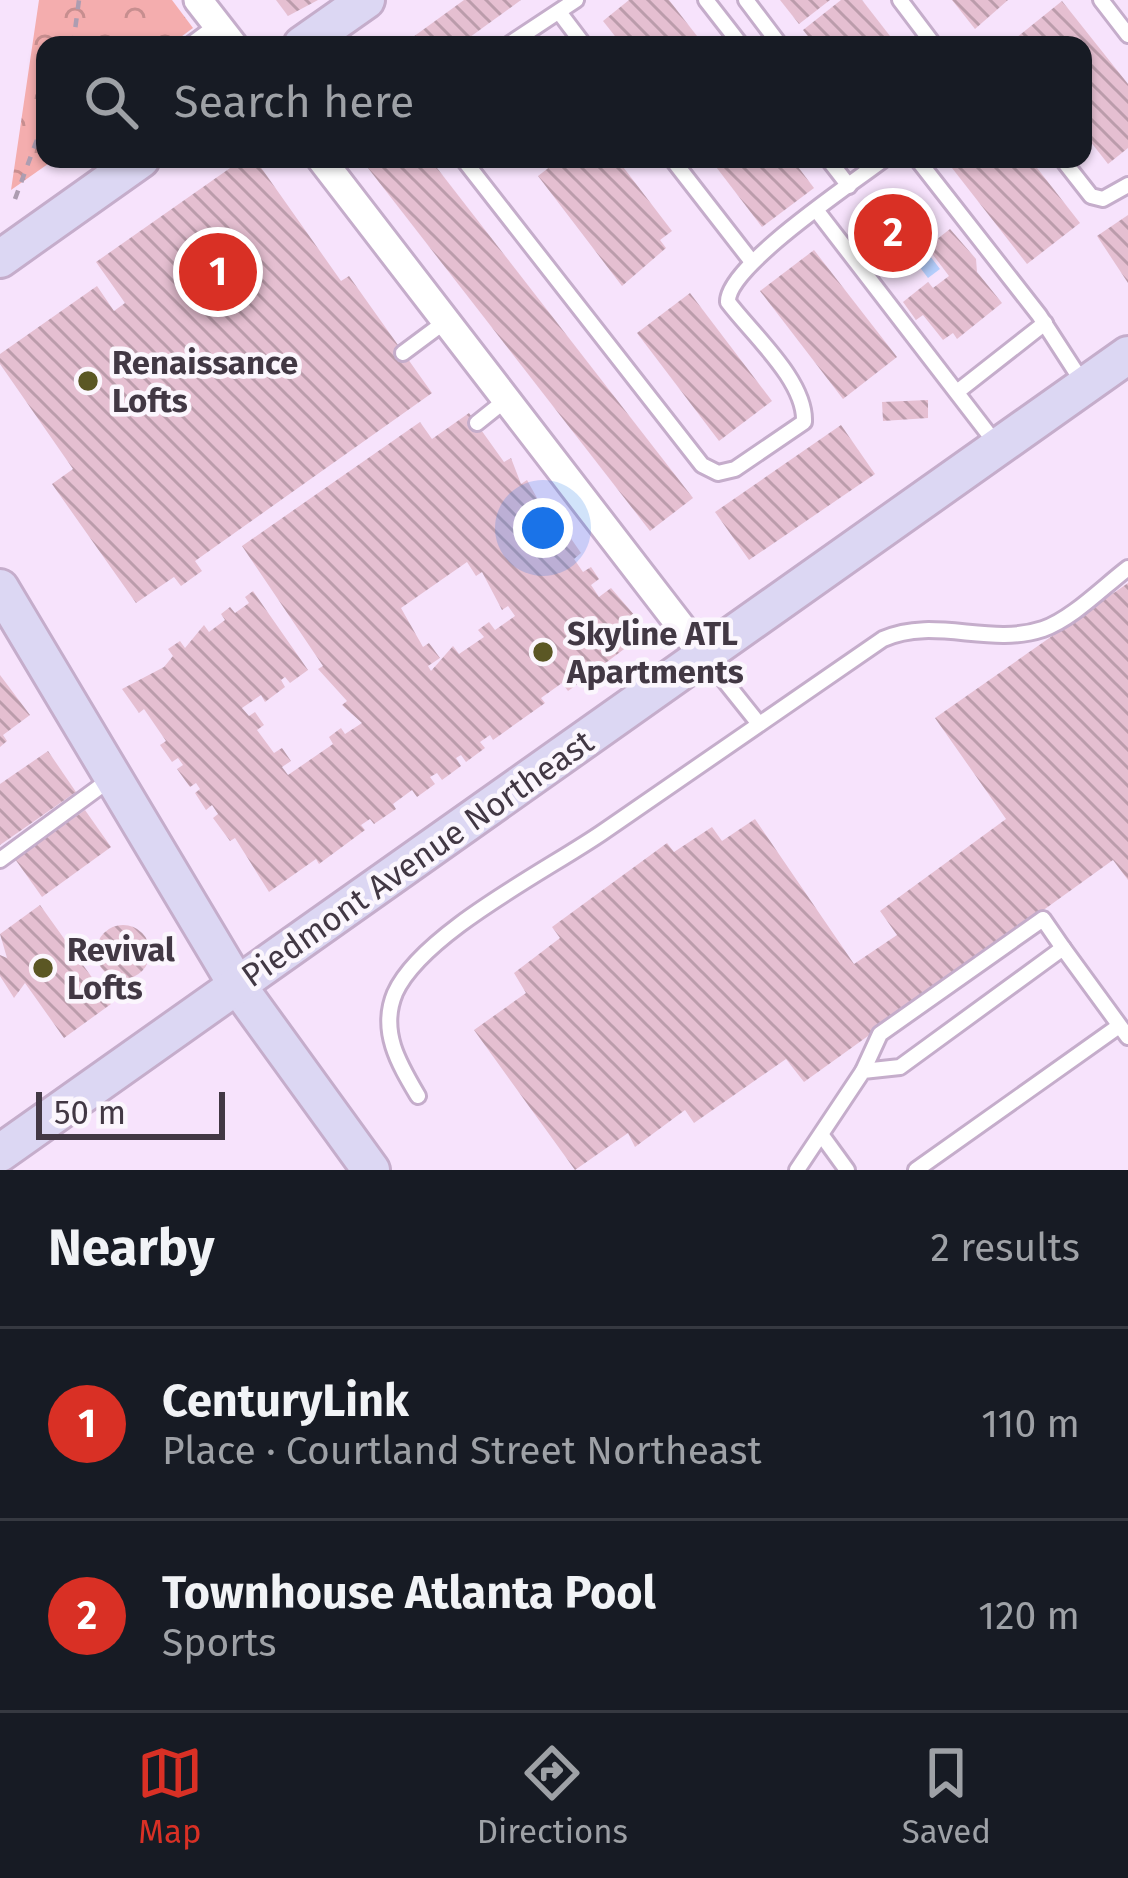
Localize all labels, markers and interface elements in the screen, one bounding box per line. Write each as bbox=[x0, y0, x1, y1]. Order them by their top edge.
search box bbox=[36, 36, 1092, 168]
icon: search bbox=[78, 69, 144, 135]
text: Search here bbox=[174, 75, 414, 129]
pin: 2 bbox=[854, 188, 932, 278]
pin: 1 bbox=[179, 227, 257, 317]
place label: Renaissance Lofts bbox=[112, 343, 298, 421]
marker: Renaissance Lofts bbox=[75, 368, 101, 394]
your location bbox=[513, 498, 573, 558]
place label: Skyline ATL Apartments bbox=[566, 614, 744, 692]
marker: Skyline ATL Apartments bbox=[530, 639, 556, 665]
street label: Piedmont Avenue Northeast bbox=[234, 722, 601, 996]
place label: Revival Lofts bbox=[67, 930, 175, 1008]
marker: Revival Lofts bbox=[30, 955, 56, 981]
scale bar bbox=[36, 1086, 225, 1139]
text: 50 m bbox=[54, 1093, 126, 1133]
text: Nearby bbox=[48, 1217, 214, 1279]
text: 2 results bbox=[931, 1225, 1080, 1271]
text: CenturyLink bbox=[162, 1374, 409, 1428]
text: 1 bbox=[78, 1401, 96, 1447]
text: 110 m bbox=[981, 1401, 1080, 1447]
text: Place · Courtland Street Northeast bbox=[162, 1428, 762, 1474]
text: Townhouse Atlanta Pool bbox=[162, 1566, 656, 1620]
text: 2 bbox=[77, 1593, 97, 1639]
text: 120 m bbox=[978, 1593, 1080, 1639]
text: Sports bbox=[162, 1620, 277, 1666]
tab: Map bbox=[137, 1740, 203, 1852]
tab: Directions bbox=[477, 1740, 628, 1852]
tab: Saved bbox=[902, 1740, 991, 1852]

